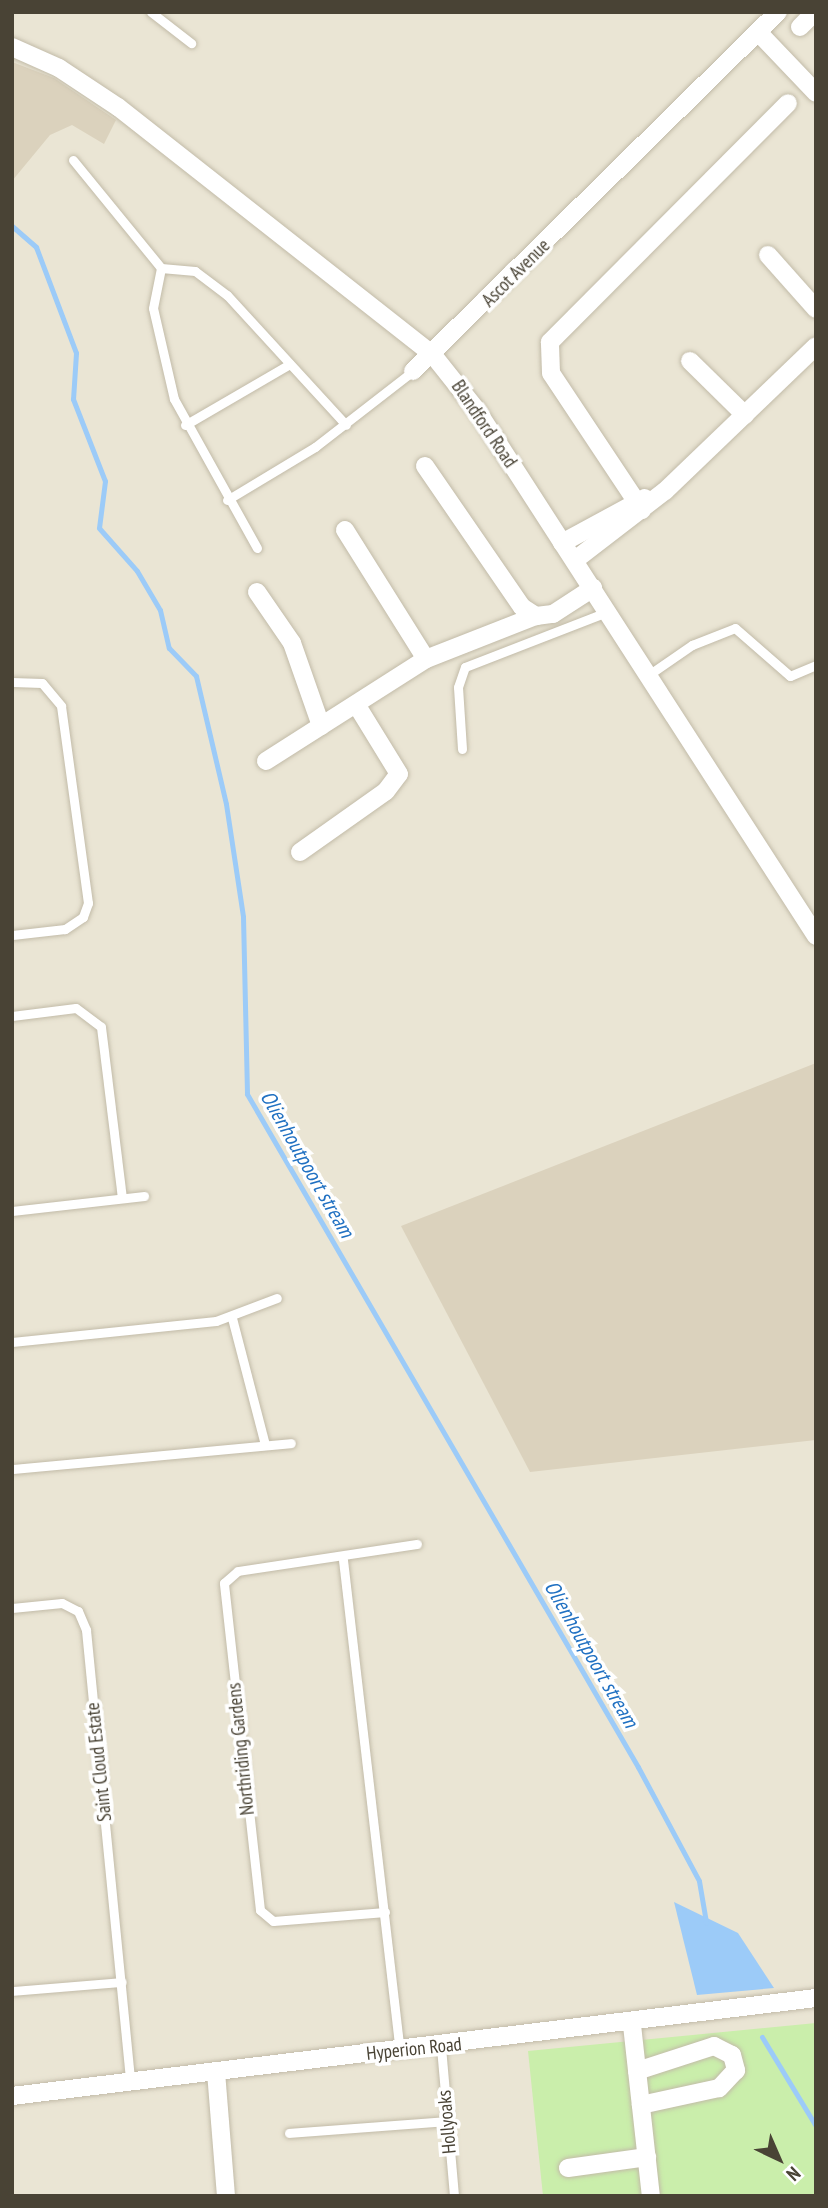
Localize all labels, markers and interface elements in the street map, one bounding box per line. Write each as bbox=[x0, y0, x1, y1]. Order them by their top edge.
street label: Ascot Avenue bbox=[477, 234, 555, 312]
street label: Blandford Road bbox=[446, 376, 522, 472]
water label: Olienhoutpoort stream bbox=[255, 1086, 359, 1242]
water label: Olienhoutpoort stream bbox=[539, 1576, 643, 1732]
street label: Northriding Gardens bbox=[223, 1682, 259, 1816]
street label: Saint Cloud Estate bbox=[81, 1701, 117, 1823]
street label: Hyperion Road bbox=[365, 2033, 463, 2065]
street label: Hollyoaks bbox=[433, 2089, 461, 2155]
north arrow bbox=[744, 2124, 814, 2194]
text: N bbox=[782, 2162, 806, 2186]

